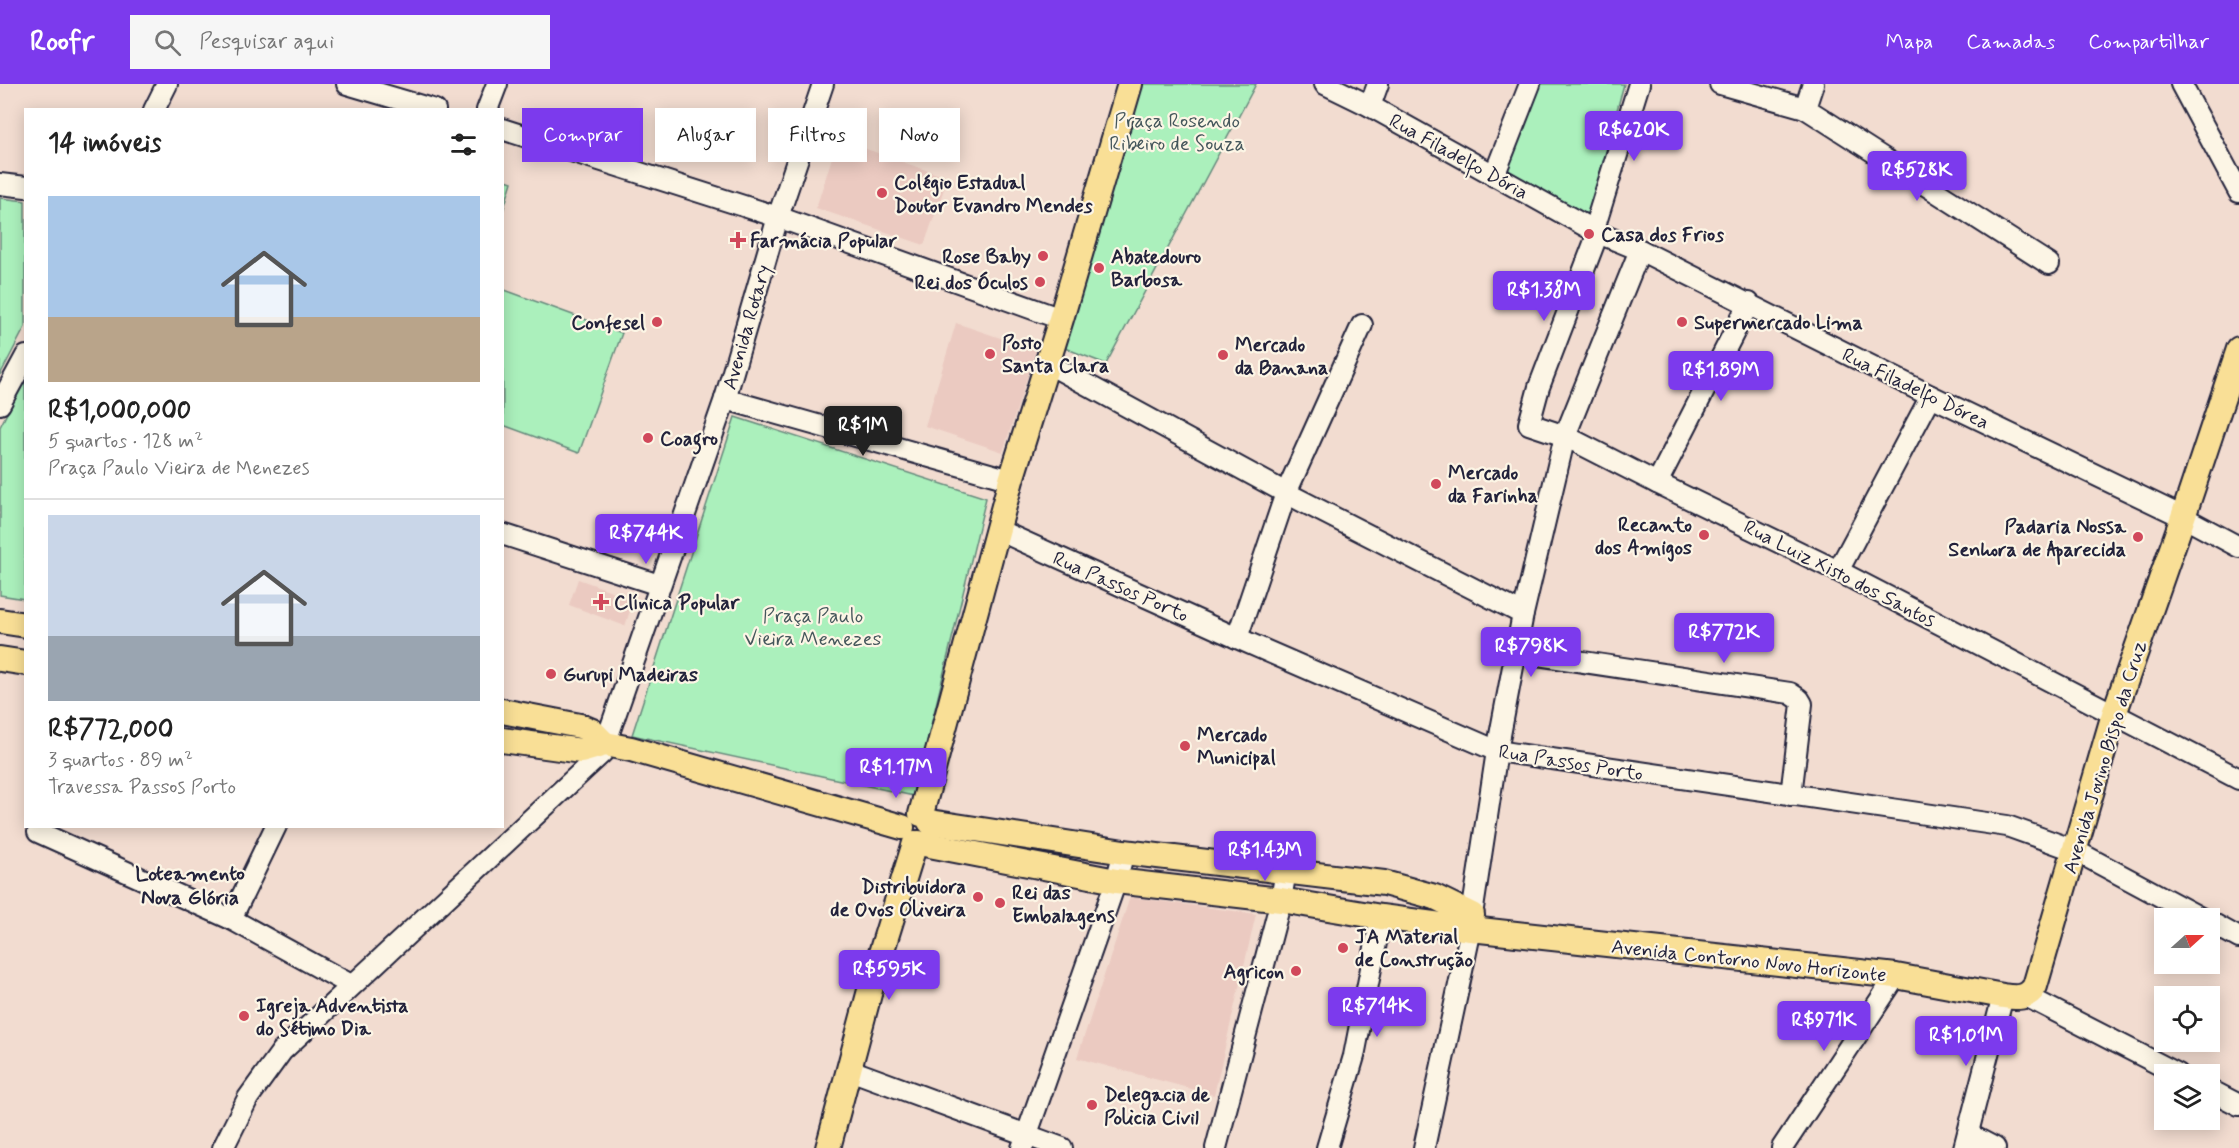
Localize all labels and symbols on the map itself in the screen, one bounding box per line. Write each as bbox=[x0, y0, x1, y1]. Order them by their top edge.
park label: Praça Rosendo Ribeiro de Souza bbox=[1109, 108, 1245, 158]
street label: Rua Filadelfo Dória bbox=[1383, 108, 1533, 208]
pin: R$620K bbox=[1585, 111, 1683, 162]
pin: R$528K bbox=[1868, 151, 1966, 202]
place label: Colégio Estadual Doutor Evandro Mendes bbox=[894, 170, 1093, 220]
marker: Colégio Estadual Doutor Evandro Mendes bbox=[875, 186, 889, 200]
place label: Casa dos Frios bbox=[1601, 222, 1724, 249]
marker: Casa dos Frios bbox=[1582, 227, 1596, 241]
place label: Farmácia Popular bbox=[750, 228, 898, 255]
marker: Farmácia Popular bbox=[731, 233, 745, 247]
place label: Rose Baby bbox=[942, 244, 1031, 271]
place label: Abatedouro Barbosa bbox=[1111, 244, 1201, 294]
marker: Rose Baby bbox=[1036, 249, 1050, 263]
marker: Abatedouro Barbosa bbox=[1092, 261, 1106, 275]
street label: Avenida Rotary bbox=[717, 262, 778, 393]
place label: Rei dos Óculos bbox=[914, 270, 1028, 297]
pin: R$1.38M bbox=[1489, 271, 1599, 322]
marker: Rei dos Óculos bbox=[1033, 275, 1047, 289]
place label: Confesel bbox=[571, 310, 645, 337]
place label: Supermercado Lima bbox=[1694, 310, 1863, 337]
marker: Confesel bbox=[650, 315, 664, 329]
marker: Supermercado Lima bbox=[1675, 315, 1689, 329]
place label: Posto Santa Clara bbox=[1002, 330, 1109, 380]
place label: Mercado da Banana bbox=[1235, 332, 1328, 382]
street label: Rua Filadelfo Dórea bbox=[1836, 342, 1993, 438]
marker: Posto Santa Clara bbox=[983, 347, 997, 361]
marker: Mercado da Banana bbox=[1216, 348, 1230, 362]
pin: R$1.89M bbox=[1666, 351, 1776, 402]
pin: R$1M bbox=[827, 406, 899, 457]
place label: Coagro bbox=[660, 426, 718, 455]
marker: Coagro bbox=[641, 431, 655, 445]
place label: Mercado da Farinha bbox=[1448, 460, 1538, 510]
marker: Mercado da Farinha bbox=[1429, 477, 1443, 491]
place label: Recanto dos Amigos bbox=[1595, 512, 1692, 562]
pin: R$744K bbox=[597, 514, 695, 565]
street label: Rua Luiz Xisto dos Santos bbox=[1739, 514, 1940, 635]
place label: Padaria Nossa Senhora de Aparecida bbox=[1948, 514, 2127, 565]
marker: Recanto dos Amigos bbox=[1697, 528, 1711, 542]
marker: Padaria Nossa Senhora de Aparecida bbox=[2131, 530, 2145, 544]
street label: Rua Passos Porto bbox=[1048, 545, 1193, 629]
place label: Clínica Popular bbox=[614, 590, 740, 617]
marker: Clínica Popular bbox=[592, 593, 610, 611]
park label: Praça Paulo Vieira Menezes bbox=[745, 603, 881, 653]
pin: R$772K bbox=[1675, 613, 1773, 664]
pin: R$798K bbox=[1482, 627, 1580, 678]
street label: Avenida Jovino Bispo da Cruz bbox=[2057, 637, 2154, 877]
place label: Gurupi Madeiras bbox=[563, 662, 698, 689]
marker: Gurupi Madeiras bbox=[544, 667, 558, 681]
place label: Mercado Municipal bbox=[1197, 722, 1276, 772]
marker: Mercado Municipal bbox=[1178, 739, 1192, 753]
street label: Rua Passos Porto bbox=[1497, 739, 1645, 788]
pin: R$1.17M bbox=[841, 748, 951, 799]
pin: R$1.43M bbox=[1210, 831, 1320, 882]
district label: Loteamento Nova Glória bbox=[135, 860, 245, 912]
place label: Distribuidora de Ovos Oliveira bbox=[830, 874, 966, 924]
place label: Rei das Embalagens bbox=[1012, 880, 1115, 930]
marker: Distribuidora de Ovos Oliveira bbox=[971, 890, 985, 904]
marker: Rei das Embalagens bbox=[993, 896, 1007, 910]
north arrow bbox=[2154, 908, 2220, 974]
place label: JA Material de Construção bbox=[1355, 924, 1474, 974]
street label: Avenida Contorno Novo Horizonte bbox=[1610, 934, 1888, 989]
marker: JA Material de Construção bbox=[1336, 941, 1350, 955]
pin: R$595K bbox=[840, 950, 938, 1001]
place label: Agricon bbox=[1224, 959, 1284, 986]
marker: Agricon bbox=[1289, 964, 1303, 978]
pin: R$714K bbox=[1328, 987, 1426, 1038]
place label: Igreja Adventista do Sétimo Dia bbox=[256, 993, 409, 1043]
pin: R$971K bbox=[1775, 1001, 1873, 1052]
marker: Igreja Adventista do Sétimo Dia bbox=[237, 1009, 251, 1023]
pin: R$1.01M bbox=[1911, 1016, 2021, 1067]
place label: Delegacia de Policia Civil bbox=[1104, 1082, 1210, 1132]
marker: Delegacia de Policia Civil bbox=[1085, 1098, 1099, 1112]

